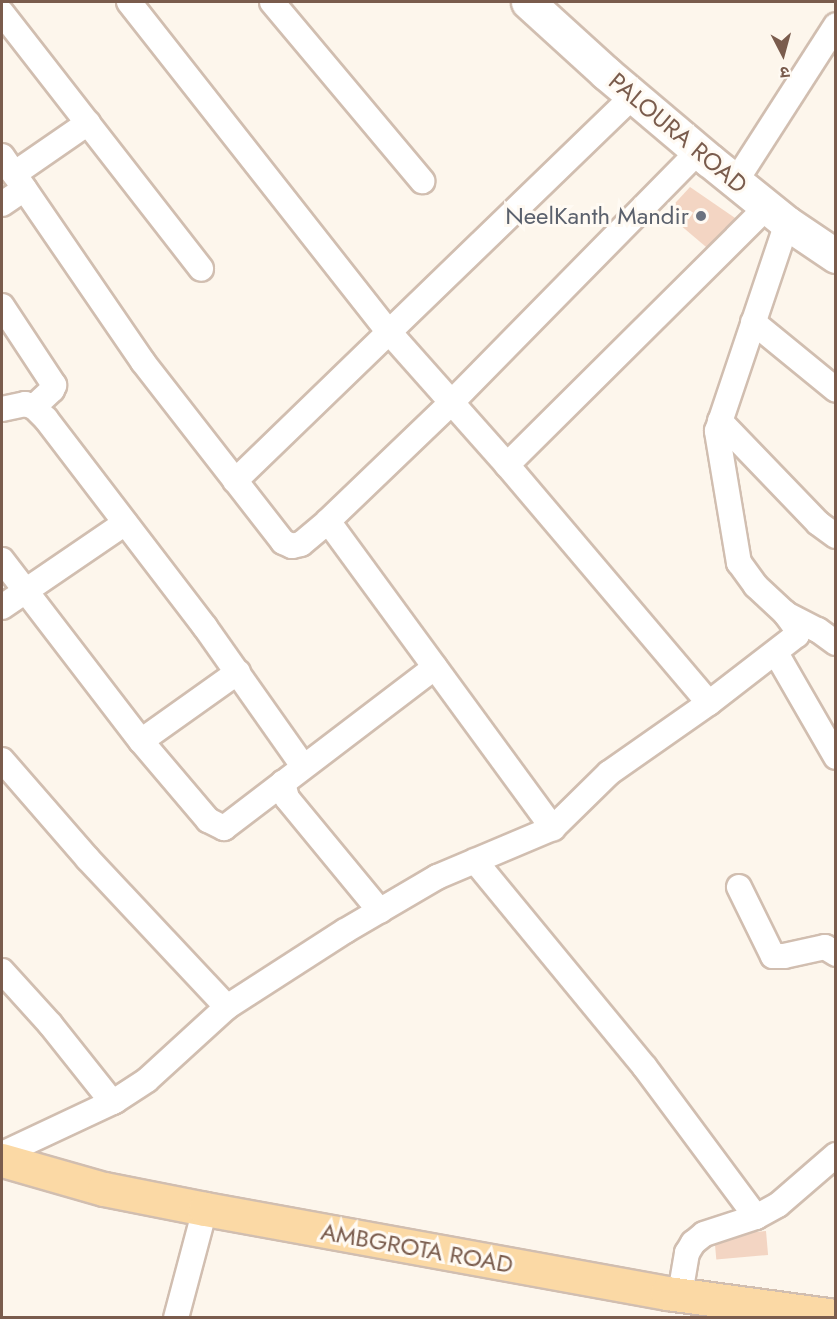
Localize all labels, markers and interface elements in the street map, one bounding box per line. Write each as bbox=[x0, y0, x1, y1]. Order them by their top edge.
north arrow bbox=[753, 24, 813, 84]
text: उ bbox=[779, 60, 791, 84]
street label: PALOURA ROAD bbox=[603, 67, 753, 199]
place label: NeelKanth Mandir bbox=[505, 202, 689, 230]
marker: NeelKanth Mandir bbox=[694, 209, 708, 223]
street label: AMBGROTA ROAD bbox=[319, 1217, 515, 1279]

